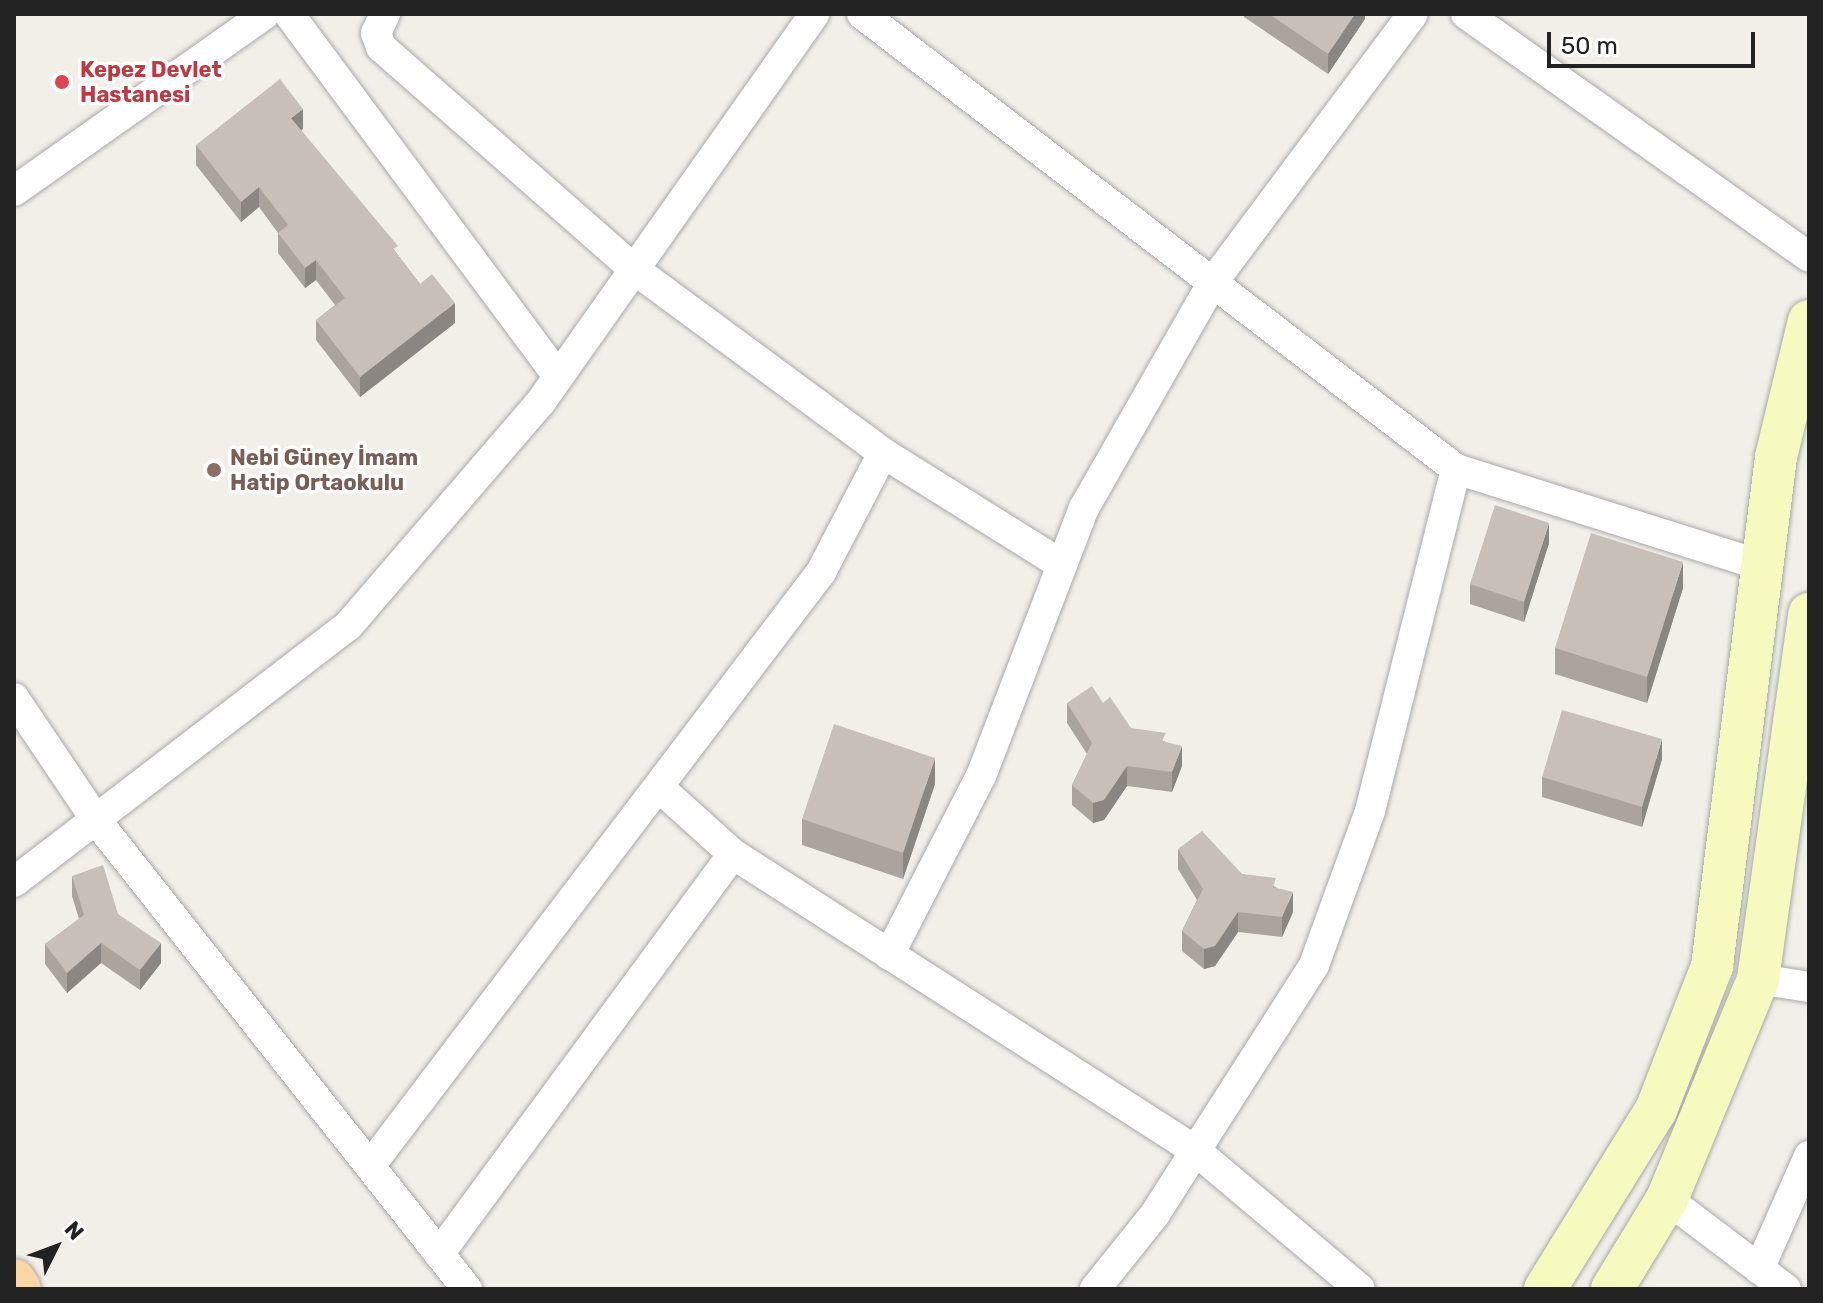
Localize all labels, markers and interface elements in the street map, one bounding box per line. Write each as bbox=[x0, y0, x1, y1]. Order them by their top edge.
scale bar bbox=[1551, 16, 1759, 66]
text: 50 m bbox=[1561, 32, 1618, 60]
place label: Kepez Devlet Hastanesi bbox=[80, 56, 222, 108]
marker: Kepez Devlet Hastanesi bbox=[51, 71, 73, 93]
place label: Nebi Güney İmam Hatip Ortaokulu bbox=[230, 444, 419, 496]
marker: Nebi Güney İmam Hatip Ortaokulu bbox=[205, 461, 223, 479]
north arrow bbox=[16, 1207, 96, 1287]
text: N bbox=[59, 1216, 90, 1246]

